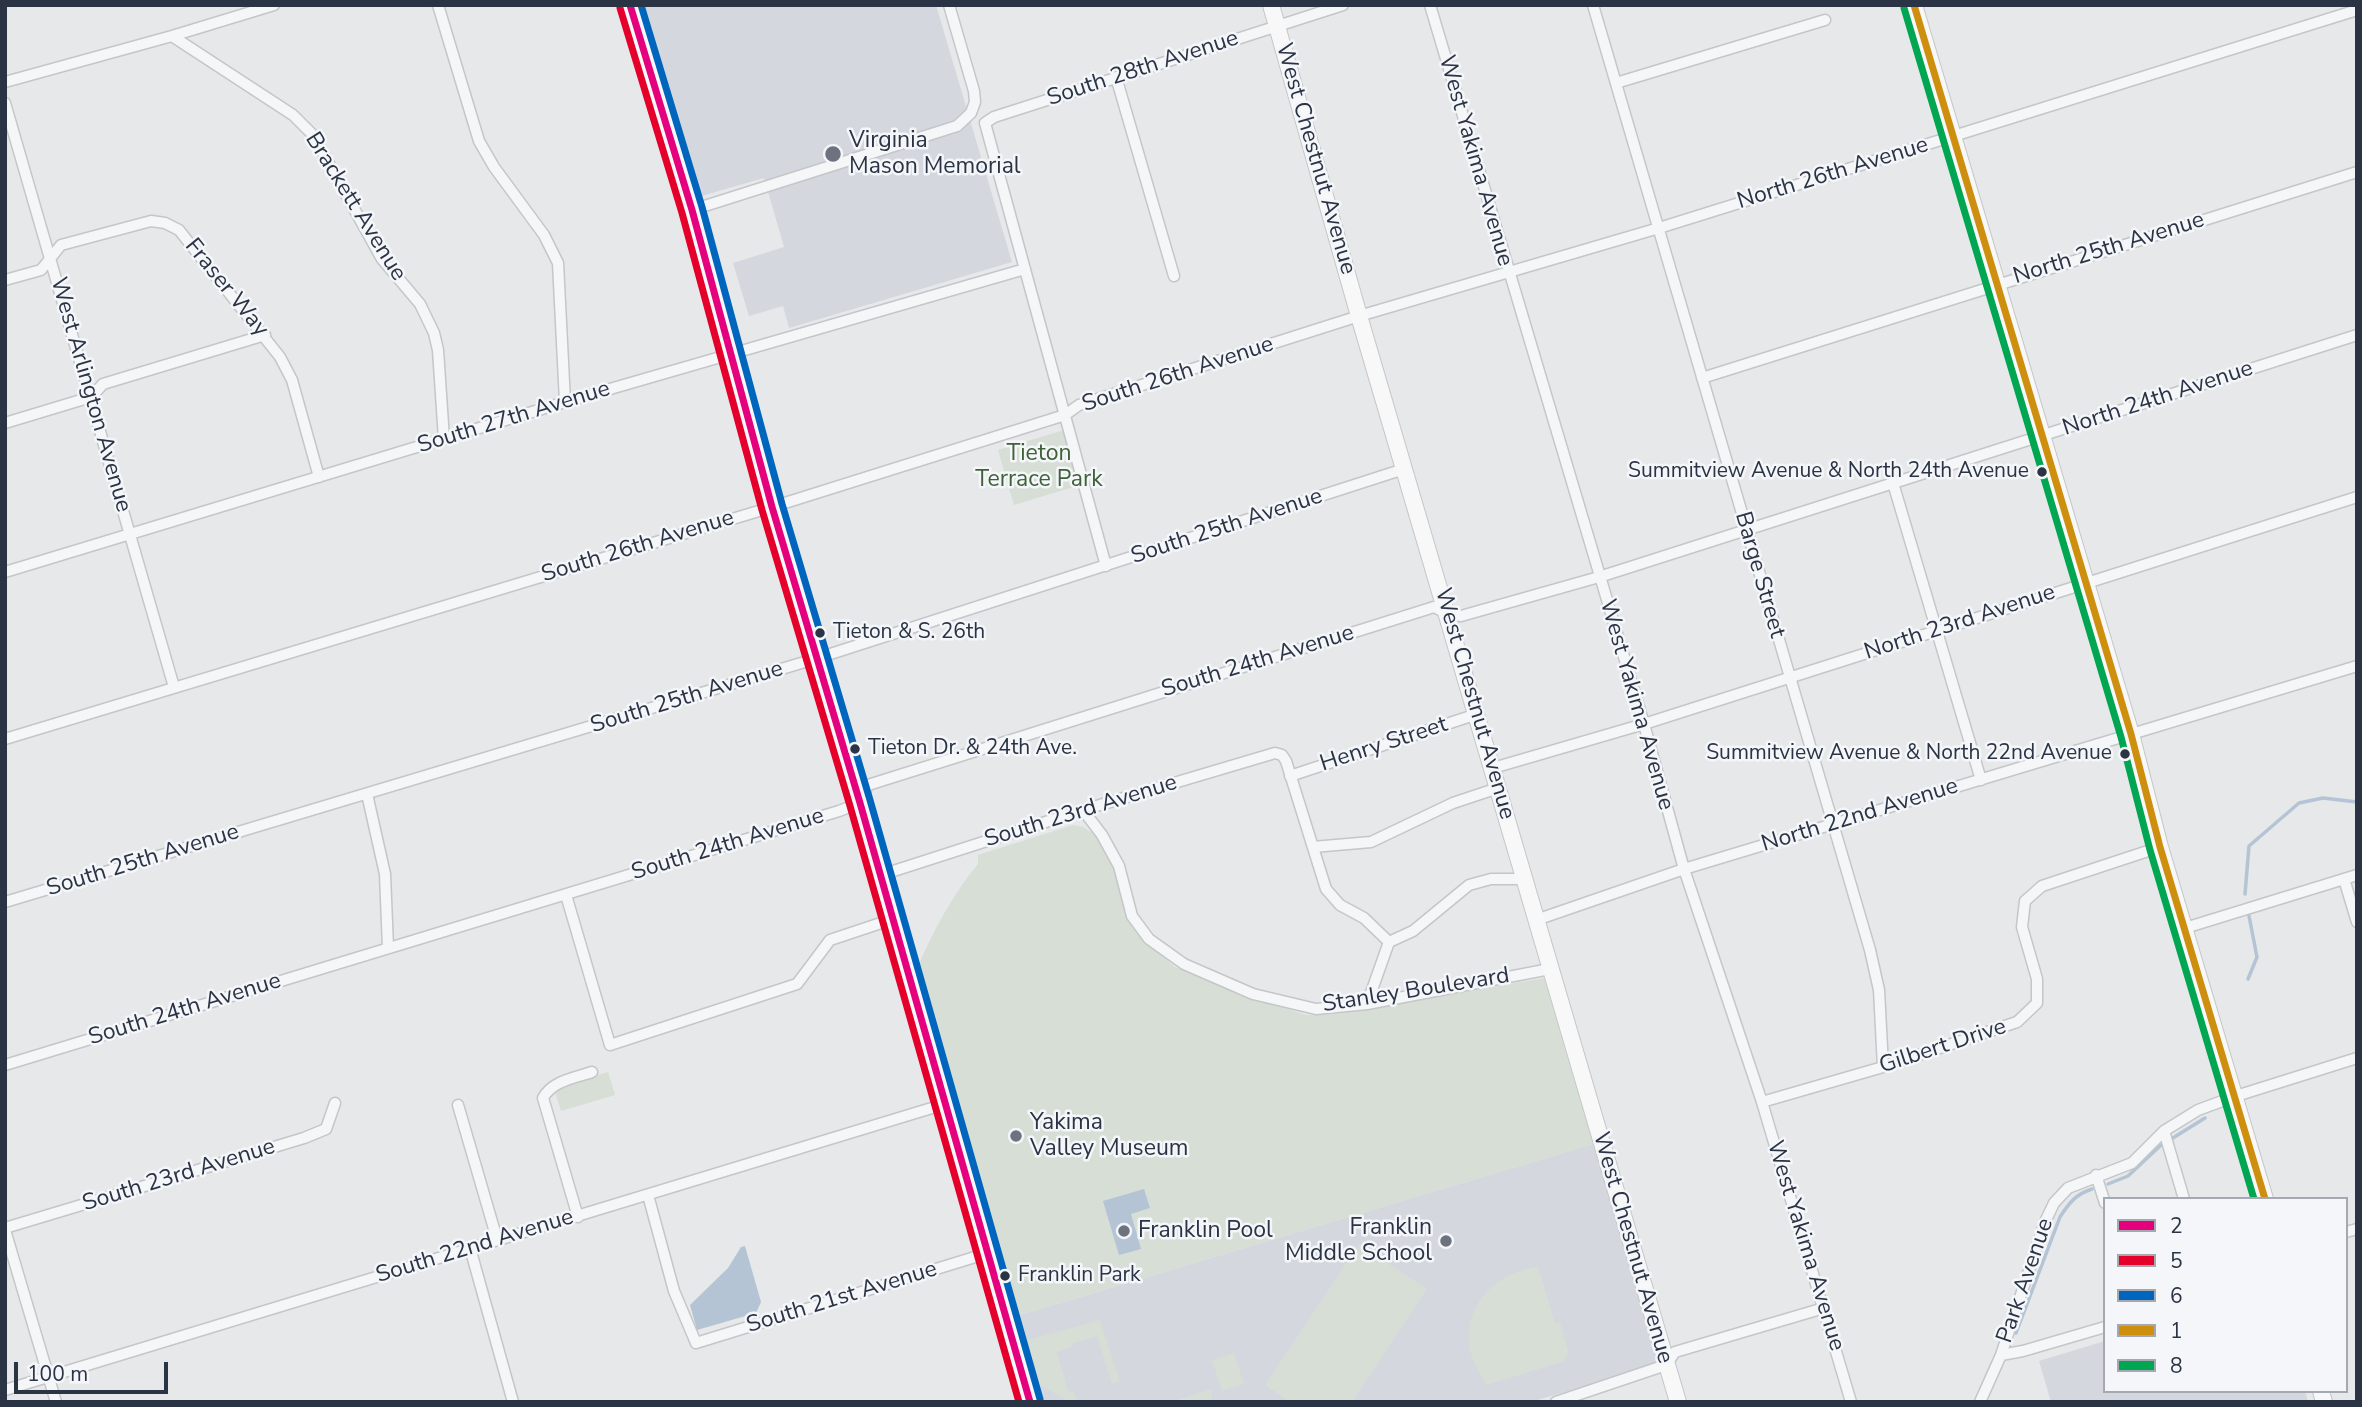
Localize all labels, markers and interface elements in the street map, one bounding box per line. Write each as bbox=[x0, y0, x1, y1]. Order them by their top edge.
street label: South 28th Avenue bbox=[1044, 25, 1242, 113]
street label: West Chestnut Avenue bbox=[1269, 40, 1361, 278]
street label: West Yakima Avenue bbox=[1432, 52, 1518, 270]
place label: Virginia Mason Memorial bbox=[849, 127, 1021, 181]
street label: Brackett Avenue bbox=[298, 128, 412, 286]
street label: North 26th Avenue bbox=[1734, 132, 1932, 216]
marker: Virginia Mason Memorial bbox=[823, 144, 843, 164]
street label: North 25th Avenue bbox=[2010, 207, 2208, 291]
street label: Fraser Way bbox=[178, 233, 274, 343]
street label: West Arlington Avenue bbox=[43, 275, 137, 515]
street label: South 26th Avenue bbox=[1079, 331, 1277, 419]
street label: North 24th Avenue bbox=[2059, 355, 2257, 443]
street label: South 27th Avenue bbox=[414, 376, 614, 460]
park label: Tieton Terrace Park bbox=[975, 440, 1103, 494]
place label: Summitview Avenue & North 24th Avenue bbox=[1628, 459, 2029, 485]
marker: Summitview Avenue & North 24th Avenue bbox=[2035, 465, 2049, 479]
street label: South 25th Avenue bbox=[1128, 483, 1326, 571]
street label: South 26th Avenue bbox=[538, 505, 738, 589]
street label: Barge Street bbox=[1728, 509, 1790, 641]
street label: North 23rd Avenue bbox=[1861, 579, 2059, 667]
street label: West Chestnut Avenue bbox=[1428, 585, 1520, 823]
street label: West Yakima Avenue bbox=[1593, 596, 1679, 814]
place label: Tieton & S. 26th bbox=[833, 620, 985, 646]
street label: South 24th Avenue bbox=[1158, 620, 1358, 704]
marker: Tieton & S. 26th bbox=[813, 626, 827, 640]
street label: South 25th Avenue bbox=[587, 656, 787, 740]
street label: Henry Street bbox=[1317, 711, 1451, 779]
place label: Tieton Dr. & 24th Ave. bbox=[868, 736, 1077, 762]
place label: Summitview Avenue & North 22nd Avenue bbox=[1706, 741, 2112, 767]
marker: Tieton Dr. & 24th Ave. bbox=[848, 742, 862, 756]
marker: Summitview Avenue & North 22nd Avenue bbox=[2118, 747, 2132, 761]
street label: South 23rd Avenue bbox=[981, 770, 1181, 854]
street label: North 22nd Avenue bbox=[1758, 773, 1962, 859]
street label: South 24th Avenue bbox=[628, 803, 828, 887]
street label: South 25th Avenue bbox=[43, 819, 243, 903]
street label: Stanley Boulevard bbox=[1320, 963, 1512, 1019]
street label: South 24th Avenue bbox=[85, 968, 285, 1052]
street label: Gilbert Drive bbox=[1876, 1014, 2010, 1080]
place label: Yakima Valley Museum bbox=[1030, 1109, 1188, 1163]
marker: Yakima Valley Museum bbox=[1008, 1128, 1024, 1144]
street label: West Chestnut Avenue bbox=[1586, 1129, 1678, 1367]
street label: South 23rd Avenue bbox=[79, 1134, 279, 1218]
street label: West Yakima Avenue bbox=[1760, 1138, 1850, 1354]
legend bbox=[2103, 1197, 2348, 1393]
street label: South 22nd Avenue bbox=[373, 1204, 577, 1290]
text: 2 bbox=[2170, 1212, 2183, 1240]
place label: Franklin Middle School bbox=[1285, 1214, 1432, 1268]
street label: Park Avenue bbox=[1992, 1215, 2060, 1347]
place label: Franklin Pool bbox=[1138, 1217, 1273, 1245]
marker: Franklin Pool bbox=[1116, 1223, 1132, 1239]
marker: Franklin Middle School bbox=[1438, 1233, 1454, 1249]
text: 5 bbox=[2170, 1247, 2183, 1275]
street label: South 21st Avenue bbox=[743, 1256, 941, 1340]
place label: Franklin Park bbox=[1018, 1263, 1141, 1289]
marker: Franklin Park bbox=[998, 1269, 1012, 1283]
text: 6 bbox=[2170, 1282, 2183, 1310]
text: 1 bbox=[2170, 1317, 2183, 1345]
scale bar bbox=[18, 1348, 172, 1392]
text: 8 bbox=[2170, 1352, 2183, 1380]
text: 100 m bbox=[27, 1360, 88, 1388]

